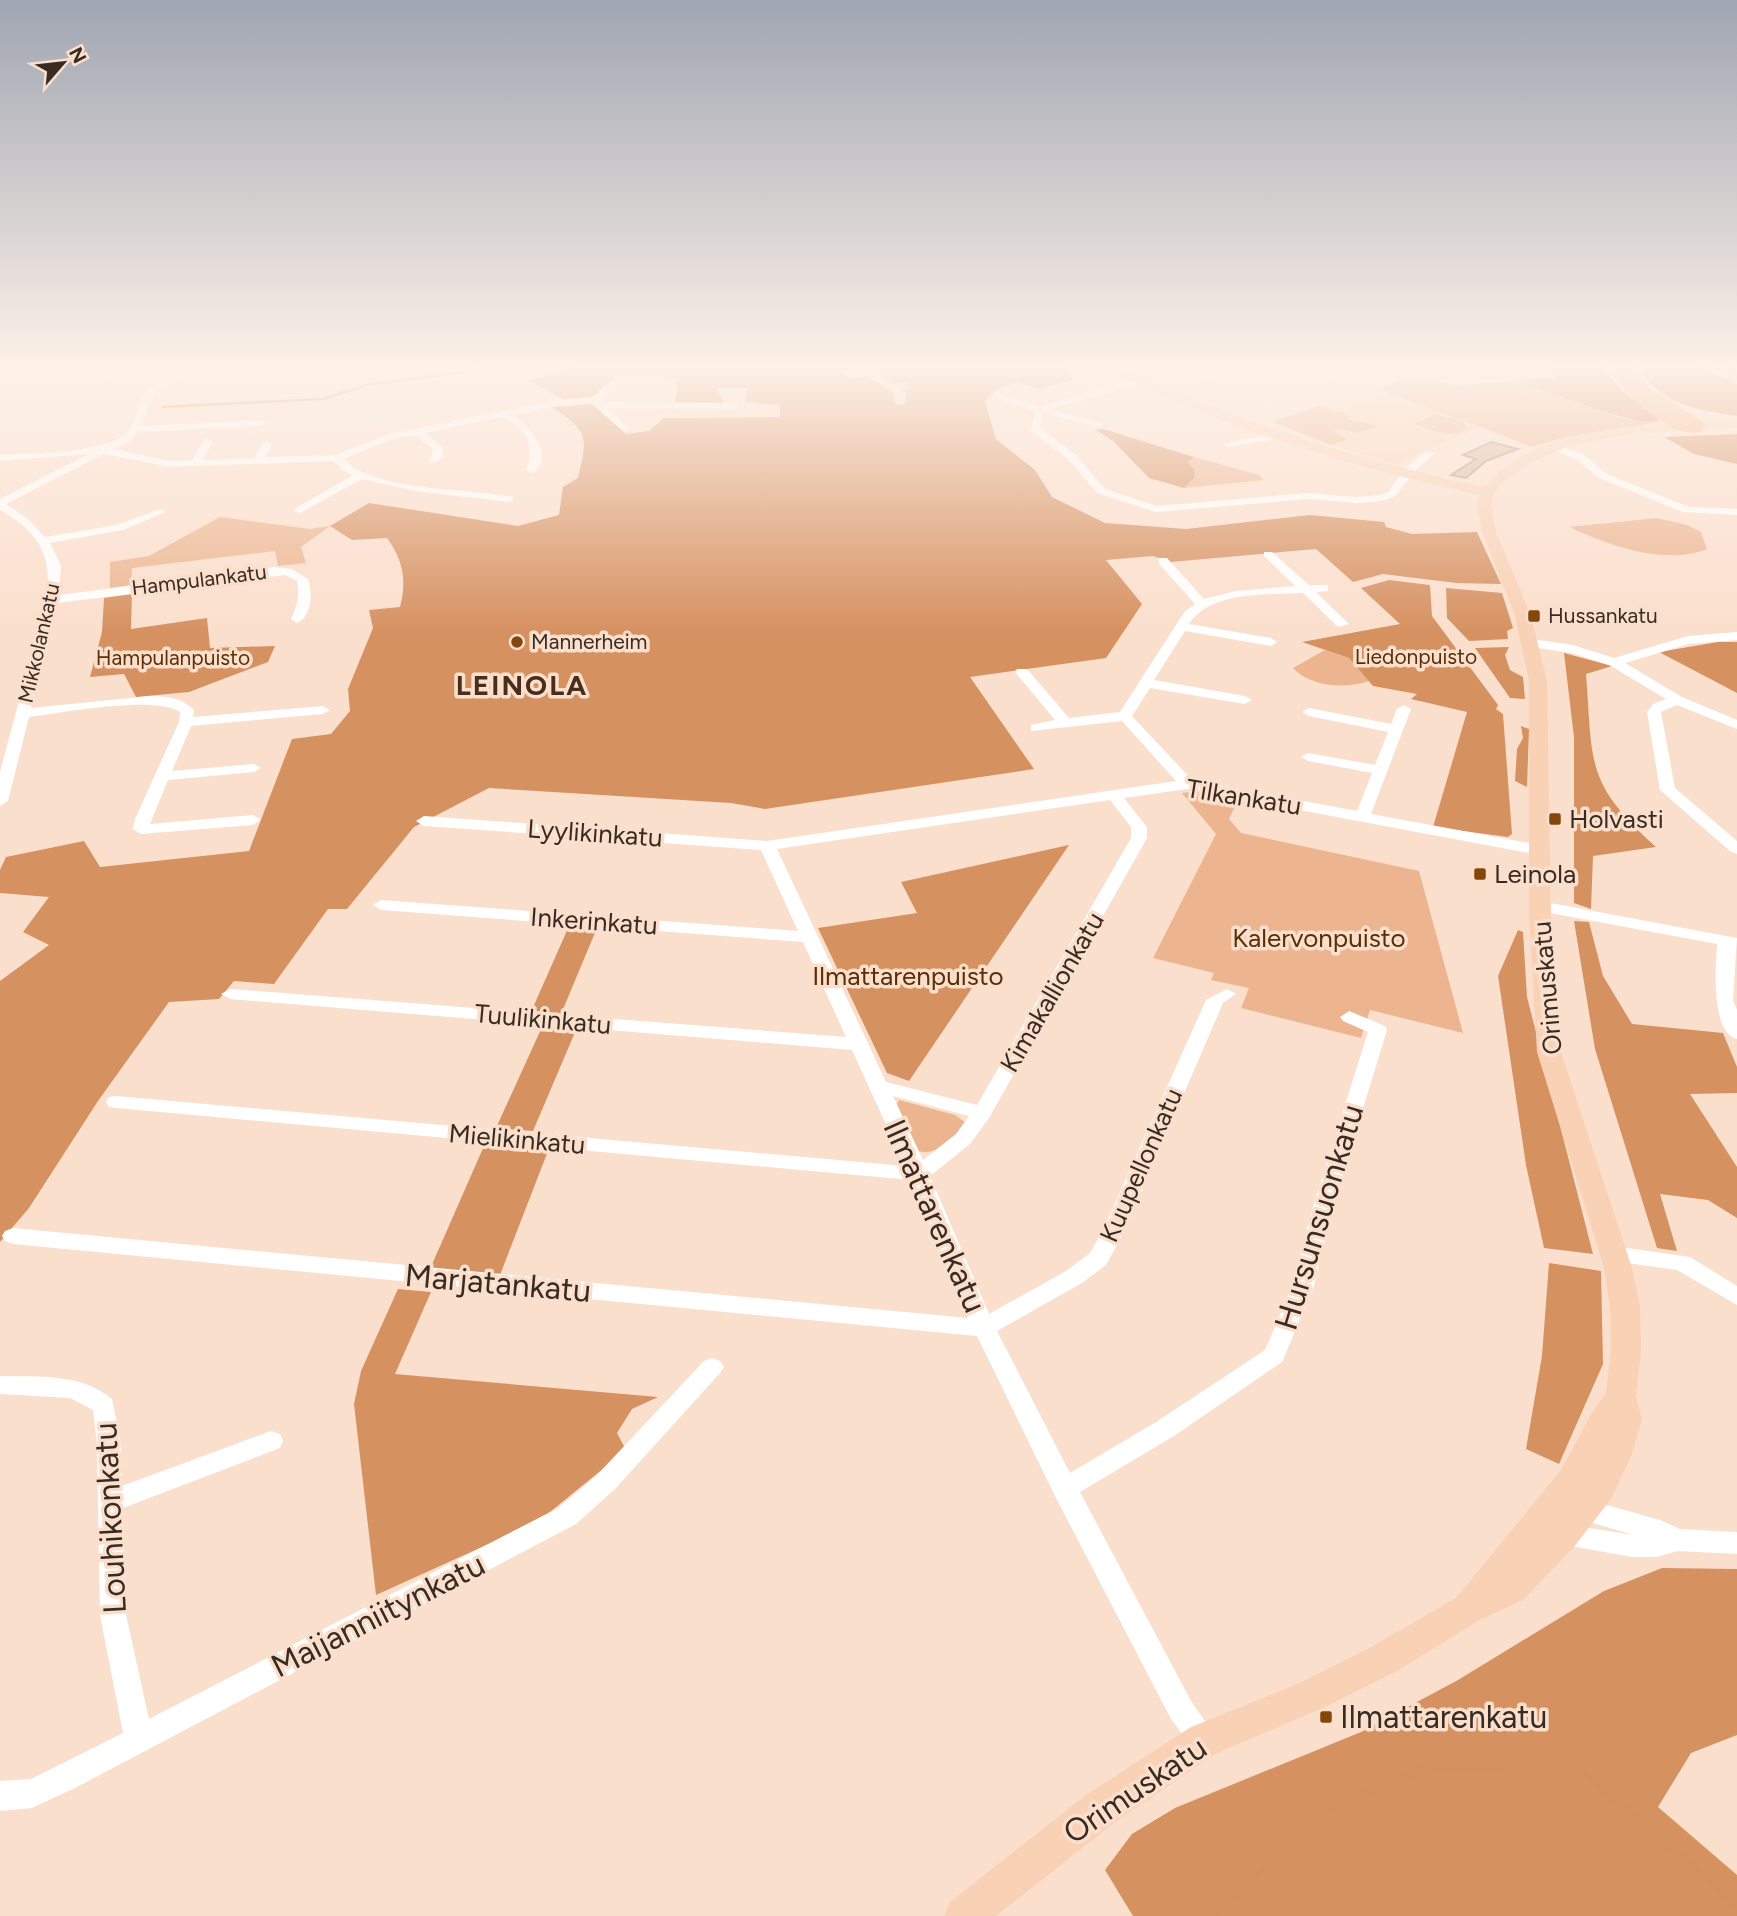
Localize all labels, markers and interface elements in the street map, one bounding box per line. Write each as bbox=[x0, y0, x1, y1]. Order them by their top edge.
north arrow bbox=[28, 28, 98, 98]
text: N bbox=[64, 43, 91, 67]
street label: Hampulankatu bbox=[130, 559, 268, 600]
street label: Mikkolankatu bbox=[13, 580, 64, 705]
place label: Hussankatu bbox=[1548, 603, 1658, 628]
marker: Hussankatu bbox=[1526, 608, 1542, 624]
place label: Mannerheim bbox=[531, 629, 647, 654]
marker: Mannerheim bbox=[509, 634, 525, 650]
park label: Liedonpuisto bbox=[1355, 644, 1477, 669]
park label: Hampulanpuisto bbox=[96, 645, 250, 670]
district label: LEINOLA bbox=[456, 668, 588, 702]
street label: Tilkankatu bbox=[1184, 772, 1304, 822]
place label: Holvasti bbox=[1569, 803, 1664, 835]
marker: Holvasti bbox=[1547, 811, 1563, 827]
street label: Lyylikinkatu bbox=[526, 812, 664, 854]
place label: Leinola bbox=[1494, 858, 1576, 890]
marker: Leinola bbox=[1472, 866, 1488, 882]
street label: Inkerinkatu bbox=[529, 901, 659, 941]
street label: Kimakallionkatu bbox=[993, 906, 1111, 1078]
street label: Orimuskatu bbox=[1525, 920, 1569, 1056]
park label: Kalervonpuisto bbox=[1232, 922, 1406, 954]
park label: Ilmattarenpuisto bbox=[812, 960, 1004, 992]
street label: Tuulikinkatu bbox=[473, 997, 613, 1041]
street label: Kuupellonkatu bbox=[1093, 1083, 1189, 1247]
street label: Hursunsuonkatu bbox=[1267, 1100, 1371, 1334]
street label: Ilmattarenkatu bbox=[875, 1114, 995, 1318]
street label: Mielikinkatu bbox=[447, 1117, 587, 1161]
street label: Marjatankatu bbox=[403, 1256, 593, 1310]
street label: Louhikonkatu bbox=[86, 1421, 134, 1615]
street label: Maijanniitynkatu bbox=[265, 1545, 491, 1685]
place label: Ilmattarenkatu bbox=[1340, 1698, 1547, 1736]
marker: Ilmattarenkatu bbox=[1318, 1709, 1334, 1725]
street label: Orimuskatu bbox=[1056, 1728, 1214, 1852]

